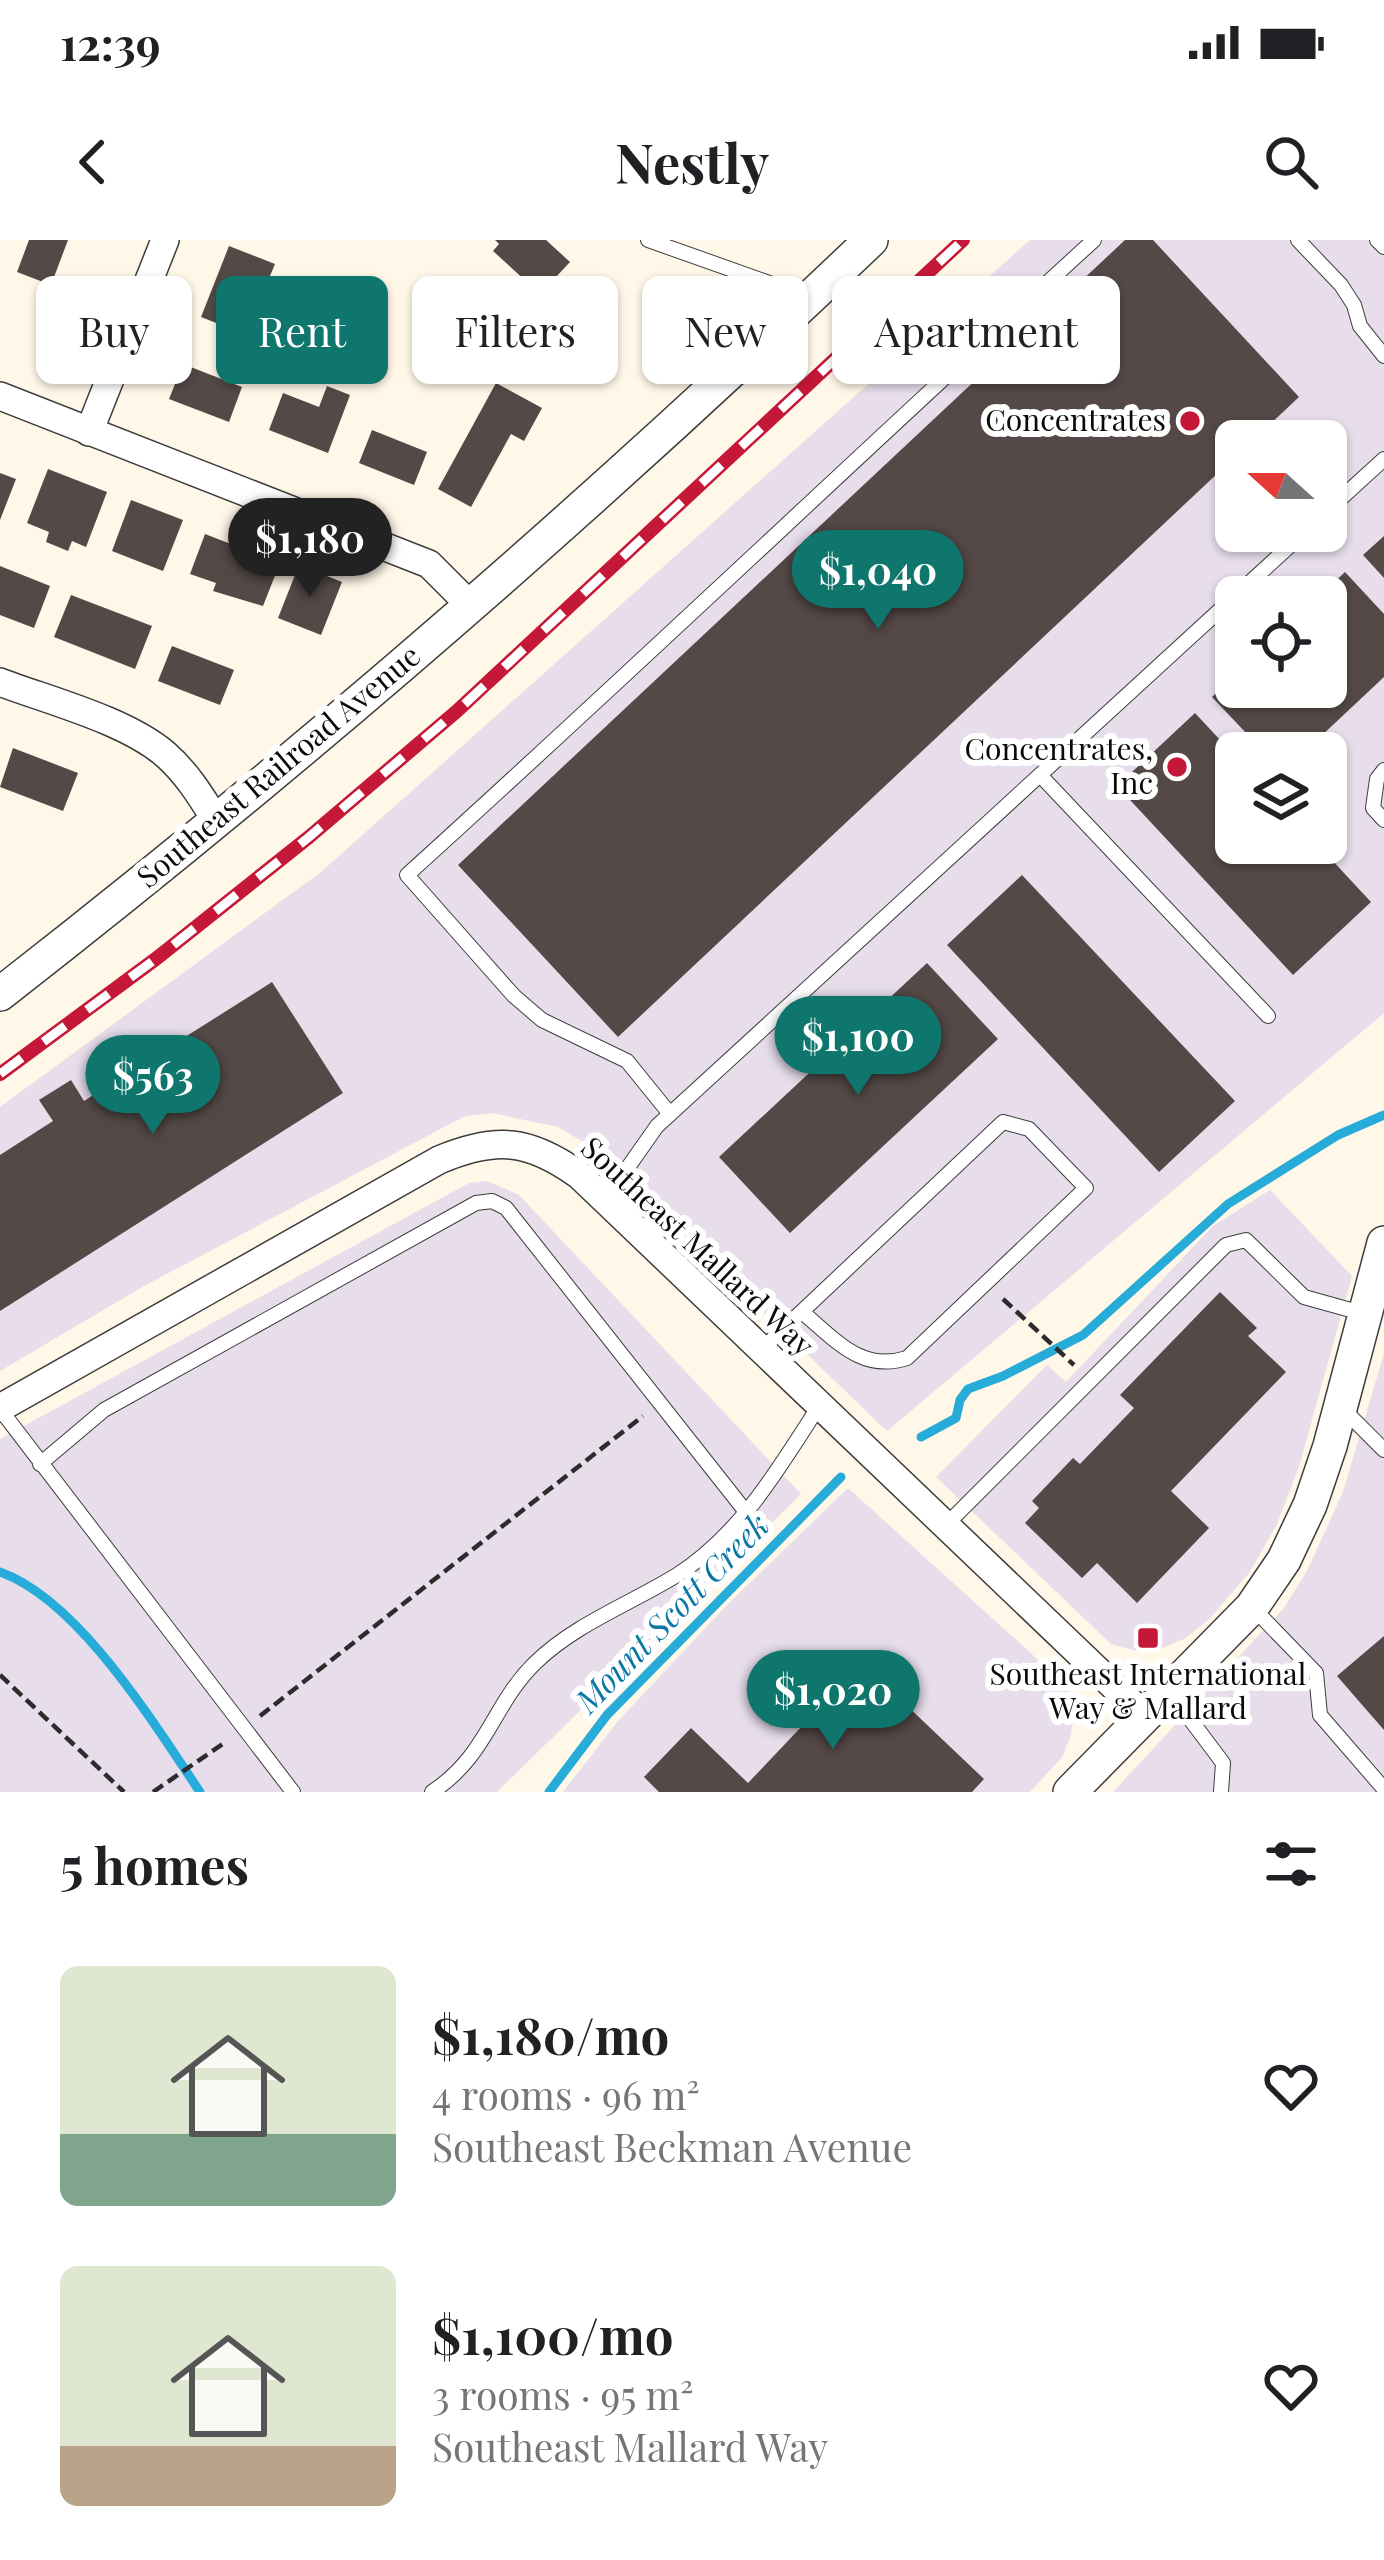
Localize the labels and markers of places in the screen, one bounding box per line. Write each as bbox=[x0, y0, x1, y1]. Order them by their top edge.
place label: Concentrates bbox=[985, 399, 1166, 439]
marker: Concentrates bbox=[1177, 408, 1203, 434]
pin: $1,180 bbox=[212, 498, 408, 600]
pin: $1,040 bbox=[780, 530, 976, 632]
place label: Concentrates, Inc bbox=[964, 728, 1153, 802]
marker: Concentrates, Inc bbox=[1164, 754, 1190, 780]
pin: $1,100 bbox=[760, 996, 956, 1098]
pin: $563 bbox=[82, 1035, 224, 1137]
marker: Southeast International Way & Mallard bbox=[1135, 1625, 1161, 1651]
pin: $1,020 bbox=[735, 1650, 931, 1752]
place label: Southeast International Way & Mallard bbox=[990, 1653, 1306, 1727]

